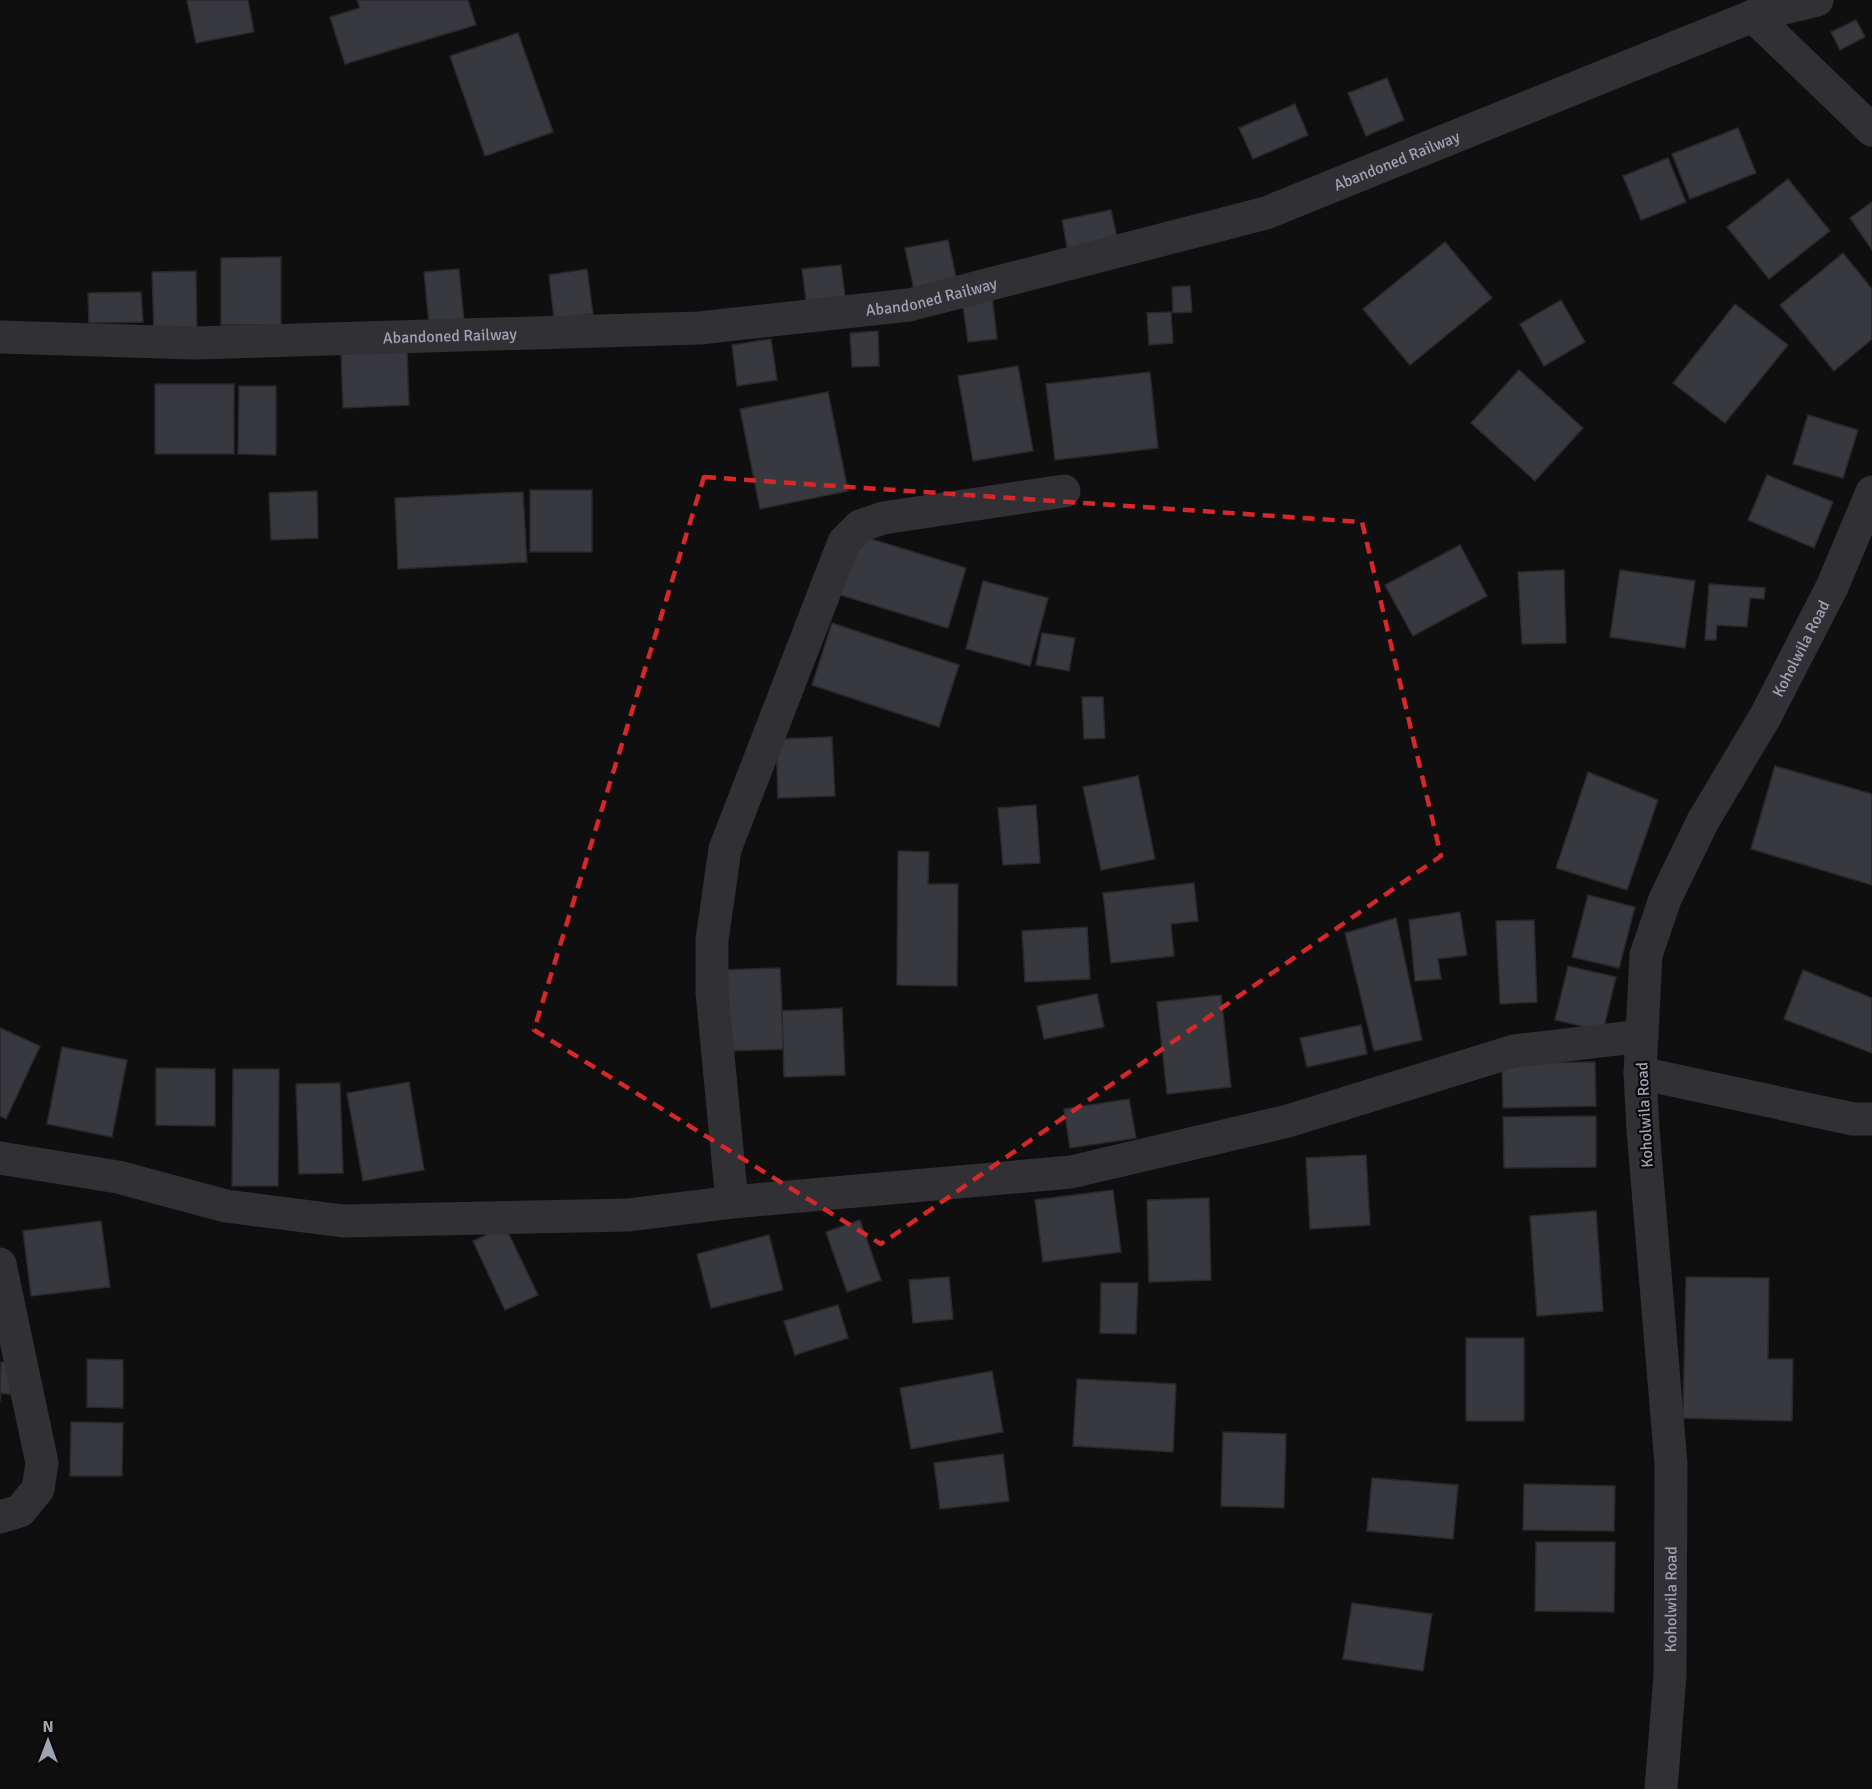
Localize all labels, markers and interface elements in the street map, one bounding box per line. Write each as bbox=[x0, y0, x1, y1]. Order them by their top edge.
street label: Abandoned Railway bbox=[1331, 127, 1463, 196]
street label: Abandoned Railway bbox=[865, 274, 1000, 321]
street label: Abandoned Railway bbox=[383, 324, 518, 348]
street label: Koholwila Road bbox=[1768, 597, 1834, 700]
street label: Koholwila Road bbox=[1632, 1062, 1658, 1168]
street label: Koholwila Road bbox=[1661, 1546, 1682, 1652]
north arrow bbox=[18, 1711, 78, 1771]
text: N bbox=[42, 1717, 54, 1737]

